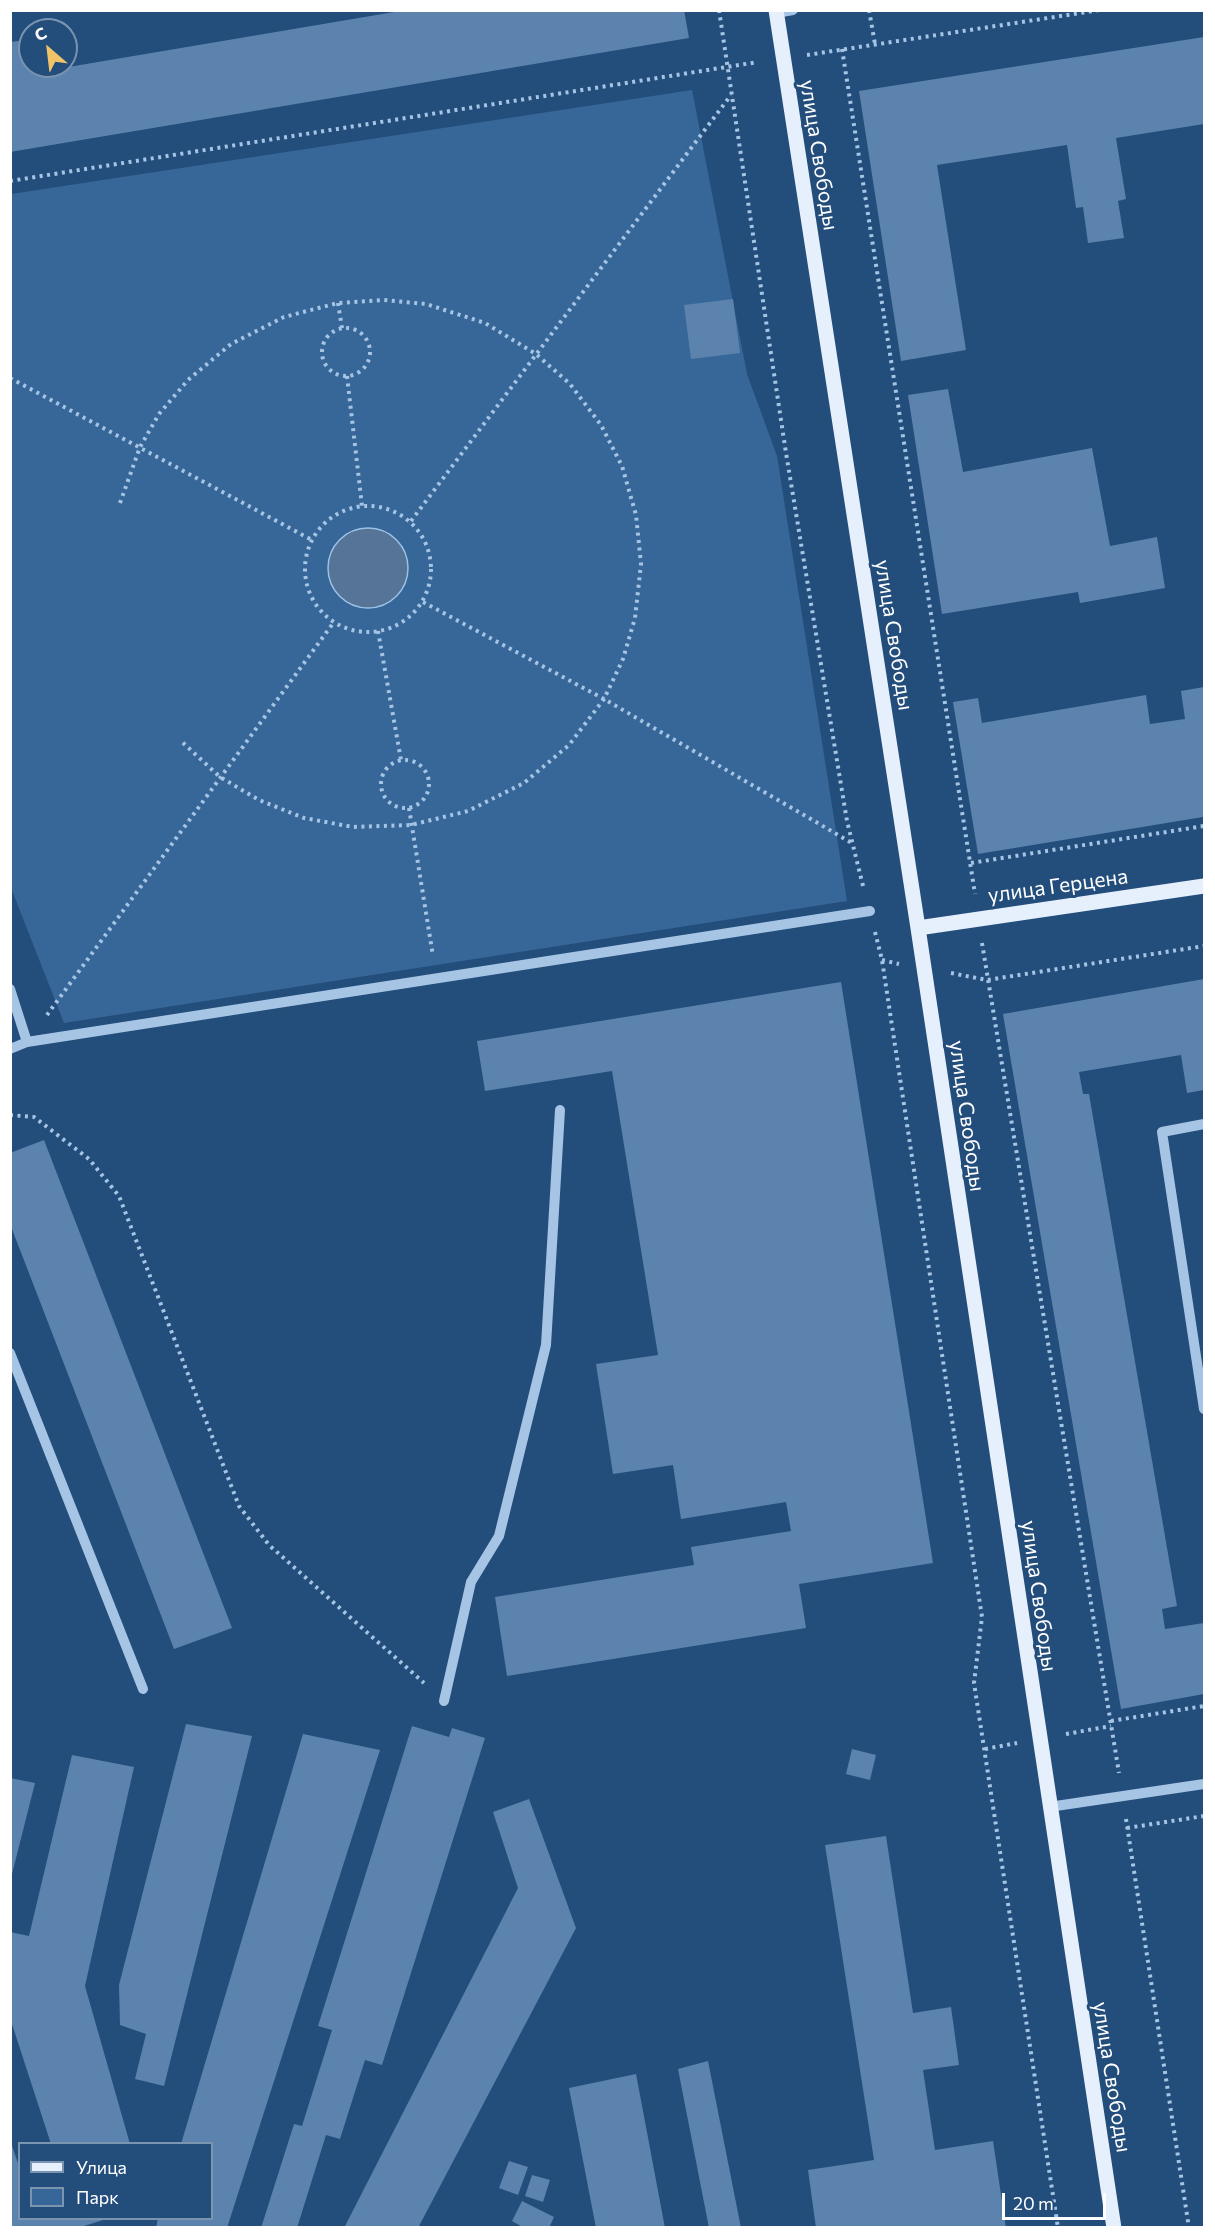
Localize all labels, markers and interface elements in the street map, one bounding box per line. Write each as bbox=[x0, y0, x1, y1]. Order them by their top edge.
north arrow bbox=[18, 18, 78, 78]
text: С bbox=[31, 22, 50, 44]
street label: улица Свободы bbox=[795, 78, 843, 232]
street label: улица Свободы bbox=[870, 558, 918, 712]
street label: улица Герцена bbox=[986, 864, 1130, 908]
street label: улица Свободы bbox=[944, 1039, 990, 1193]
street label: улица Свободы bbox=[1016, 1519, 1062, 1673]
street label: улица Свободы bbox=[1088, 2000, 1136, 2154]
legend bbox=[18, 2142, 213, 2220]
text: Улица bbox=[76, 2156, 127, 2178]
scale bar bbox=[1005, 2181, 1108, 2219]
text: Парк bbox=[76, 2186, 119, 2208]
text: 20 m bbox=[1013, 2192, 1054, 2214]

